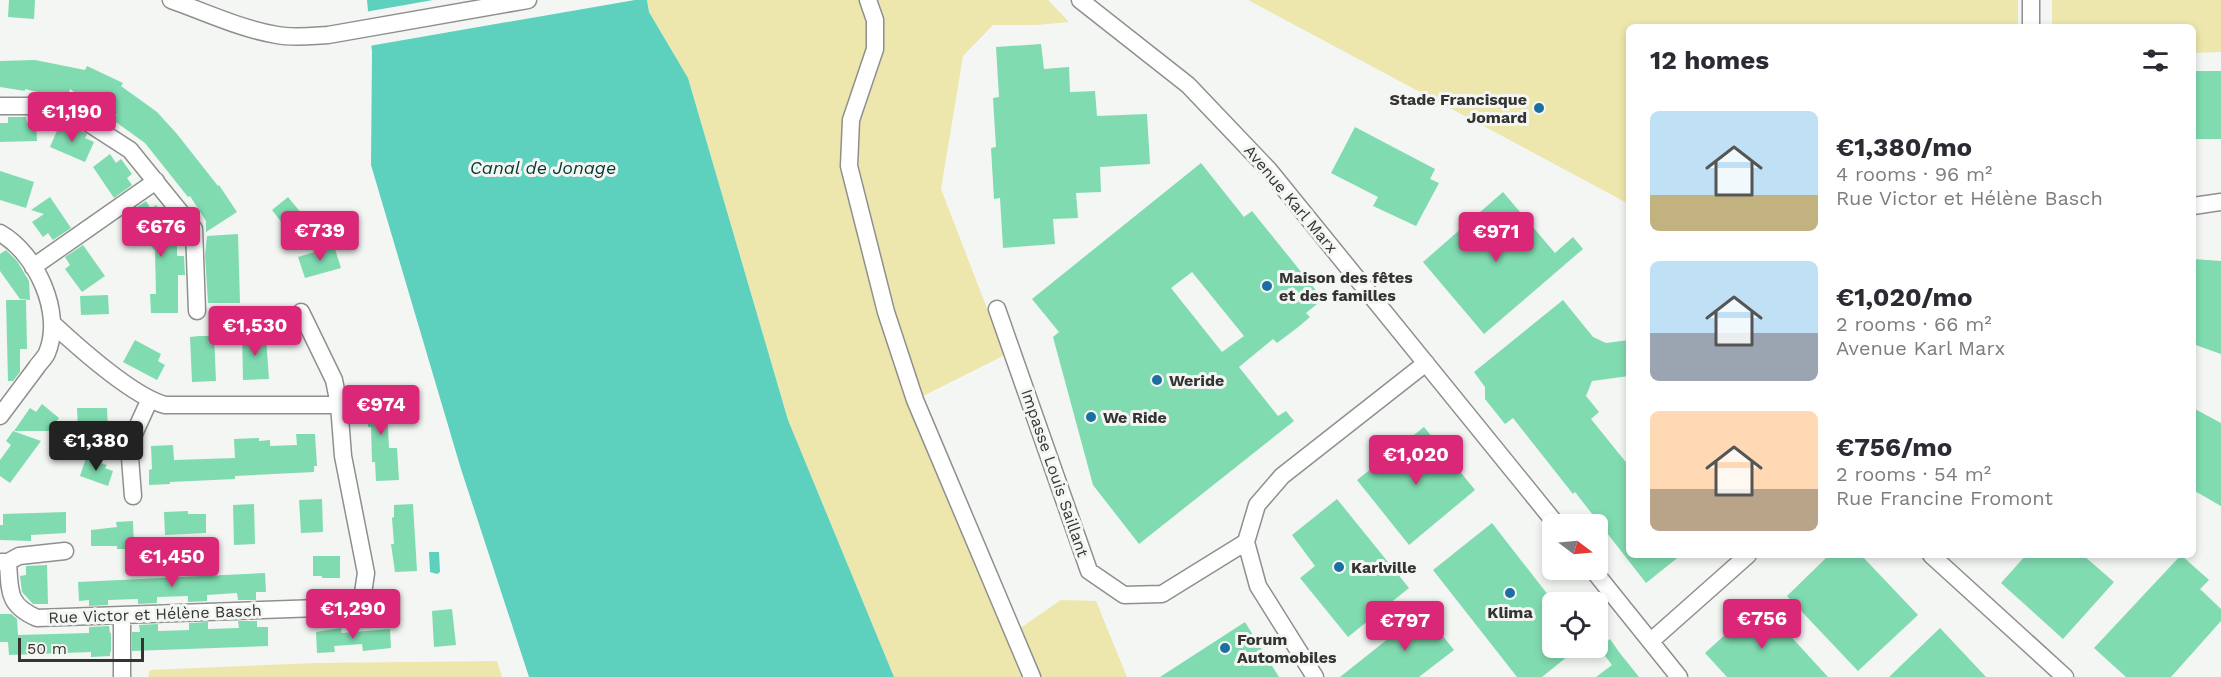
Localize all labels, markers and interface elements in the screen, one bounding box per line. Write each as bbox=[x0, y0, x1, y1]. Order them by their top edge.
icon: filters bbox=[2139, 44, 2172, 77]
text: 12 homes bbox=[1650, 45, 1769, 75]
place label: Stade Francisque Jomard bbox=[1390, 90, 1527, 127]
pin: €1,190 bbox=[23, 92, 121, 143]
text: €1,190 bbox=[42, 99, 102, 123]
marker: Stade Francisque Jomard bbox=[1532, 101, 1546, 115]
text: €1,380/mo bbox=[1836, 132, 1972, 162]
icon: home bbox=[1698, 135, 1770, 207]
street label: Avenue Karl Marx bbox=[1240, 141, 1342, 257]
water label: Canal de Jonage bbox=[470, 157, 616, 178]
text: 4 rooms · 96 m² bbox=[1836, 162, 1992, 186]
text: Rue Victor et Hélène Basch bbox=[1836, 186, 2103, 210]
pin: €676 bbox=[125, 207, 197, 258]
pin: €739 bbox=[284, 211, 356, 262]
pin: €971 bbox=[1460, 212, 1532, 263]
text: €676 bbox=[136, 214, 186, 238]
text: €739 bbox=[295, 218, 345, 242]
text: €971 bbox=[1473, 219, 1519, 243]
place label: Maison des fêtes et des familles bbox=[1279, 268, 1413, 305]
marker: Maison des fêtes et des familles bbox=[1260, 279, 1274, 293]
text: €1,020/mo bbox=[1836, 282, 1972, 312]
icon: home bbox=[1698, 285, 1770, 357]
pin: €1,530 bbox=[206, 306, 304, 357]
text: 2 rooms · 66 m² bbox=[1836, 312, 1992, 336]
text: €1,530 bbox=[223, 313, 287, 337]
text: Avenue Karl Marx bbox=[1836, 336, 2005, 360]
place label: Weride bbox=[1169, 371, 1224, 390]
marker: Weride bbox=[1150, 373, 1164, 387]
pin: €974 bbox=[345, 385, 417, 436]
street label: Impasse Louis Saillant bbox=[1017, 387, 1093, 560]
text: €974 bbox=[356, 392, 406, 416]
place label: We Ride bbox=[1103, 408, 1167, 427]
marker: We Ride bbox=[1084, 410, 1098, 424]
pin: €1,380 bbox=[47, 421, 145, 472]
text: €1,380 bbox=[63, 428, 129, 452]
text: €756/mo bbox=[1836, 432, 1952, 462]
pin: €1,020 bbox=[1367, 435, 1465, 486]
icon: home bbox=[1698, 435, 1770, 507]
text: €1,020 bbox=[1383, 442, 1449, 466]
text: 2 rooms · 54 m² bbox=[1836, 462, 1991, 486]
text: Rue Francine Fromont bbox=[1836, 486, 2053, 510]
north arrow bbox=[1542, 514, 1608, 580]
map controls bbox=[1542, 514, 1608, 658]
pin: €1,450 bbox=[123, 537, 221, 588]
text: €1,450 bbox=[139, 544, 205, 568]
place label: Karlville bbox=[1351, 558, 1416, 577]
marker: Karlville bbox=[1332, 560, 1346, 574]
marker: Klima bbox=[1503, 586, 1517, 600]
pin: €1,290 bbox=[304, 589, 402, 640]
button: locate bbox=[1542, 592, 1608, 658]
text: €1,290 bbox=[320, 596, 386, 620]
pin: €756 bbox=[1726, 599, 1798, 650]
street label: Rue Victor et Hélène Basch bbox=[48, 601, 262, 627]
pin: €797 bbox=[1369, 601, 1441, 652]
place label: Klima bbox=[1487, 603, 1533, 622]
text: €756 bbox=[1737, 606, 1787, 630]
text: €797 bbox=[1380, 608, 1430, 632]
place label: Forum Automobiles bbox=[1237, 630, 1337, 667]
scale bar bbox=[18, 635, 144, 662]
text: 50 m bbox=[27, 639, 67, 658]
marker: Forum Automobiles bbox=[1218, 641, 1232, 655]

